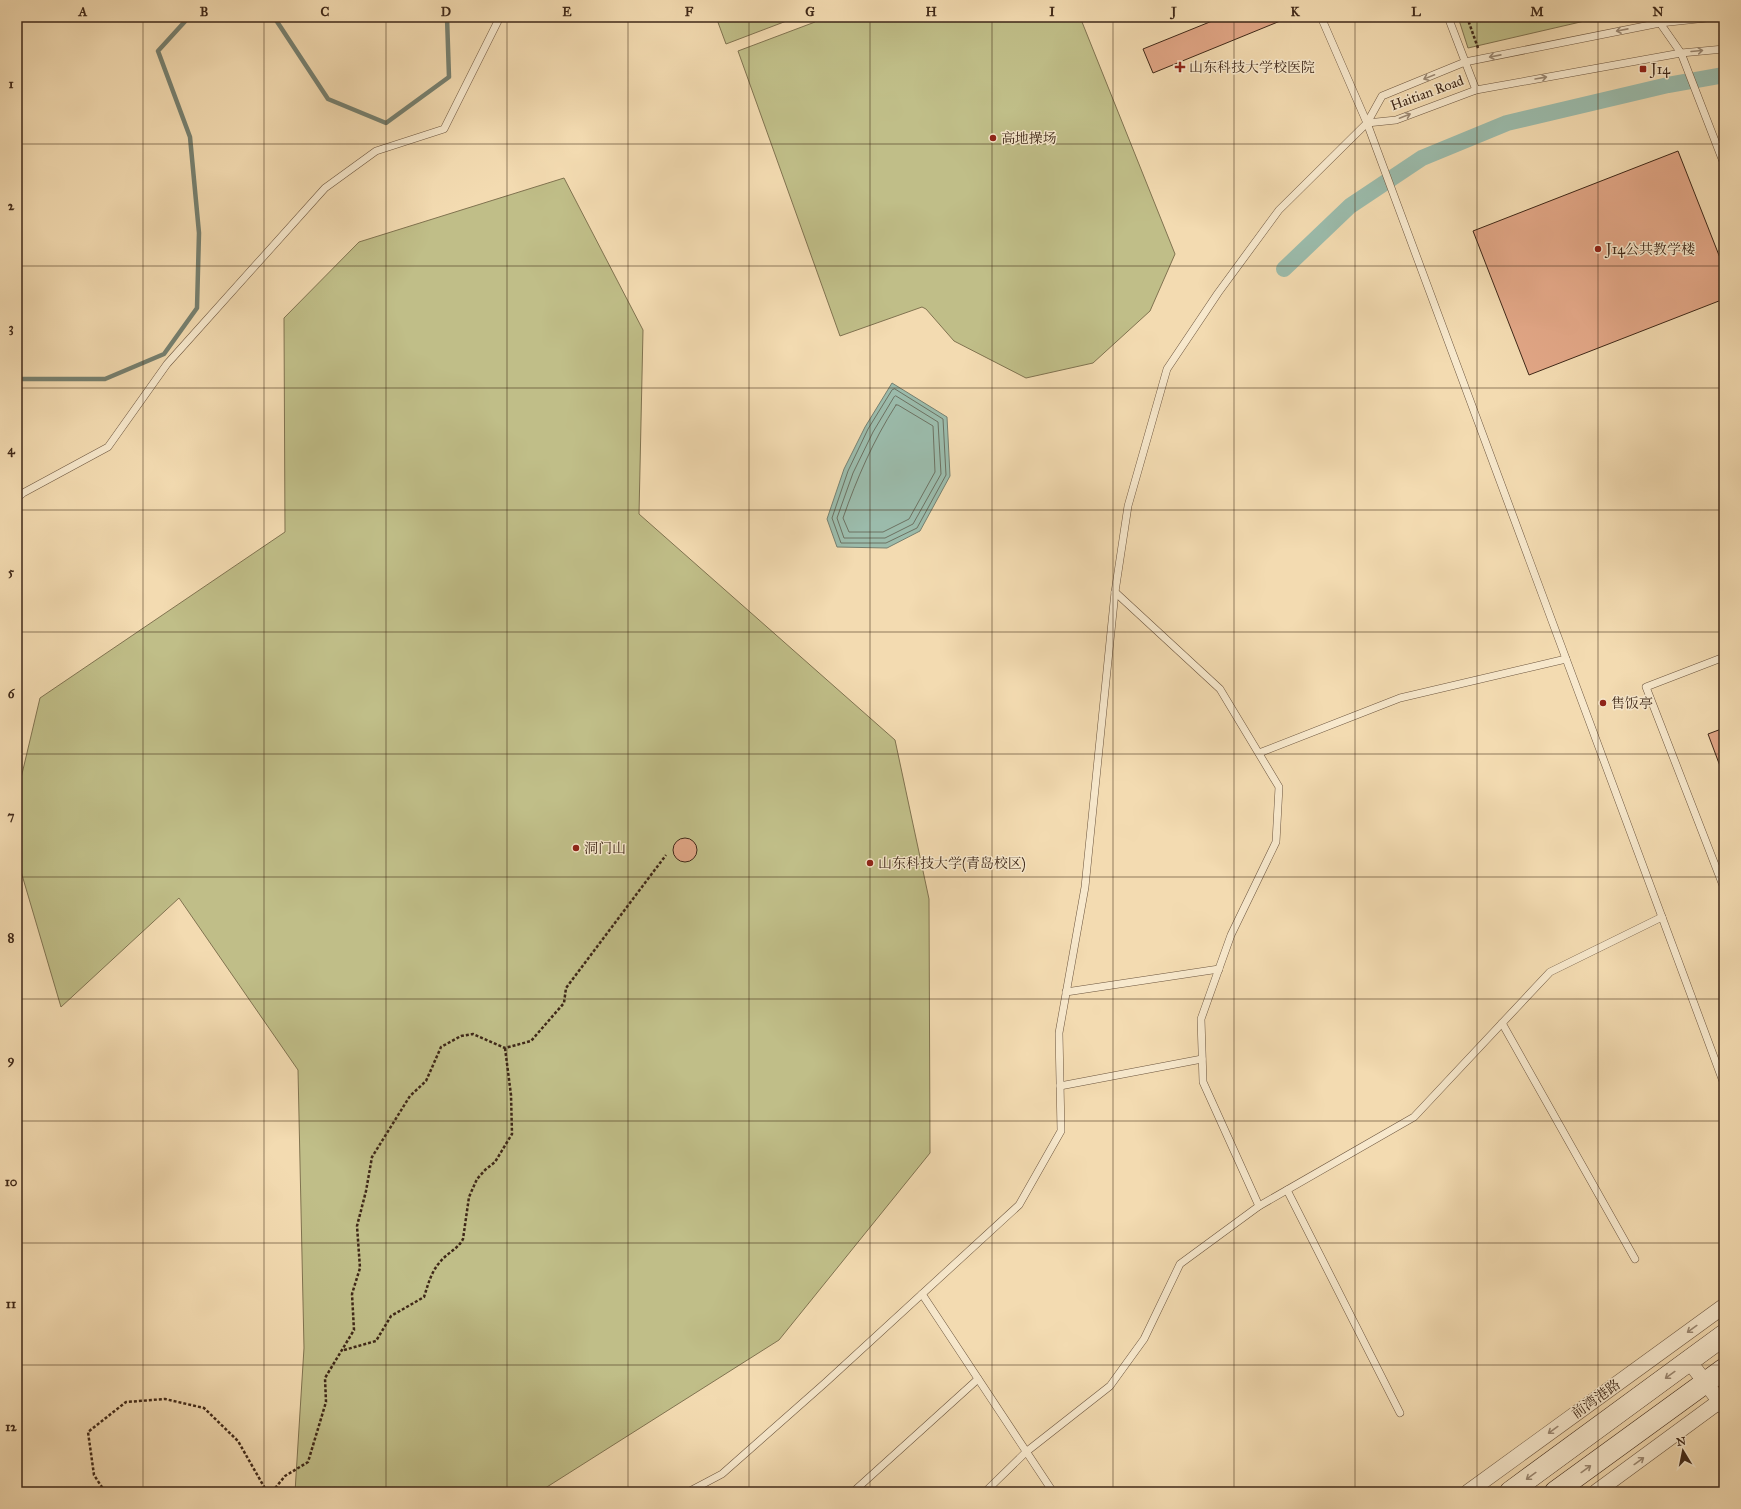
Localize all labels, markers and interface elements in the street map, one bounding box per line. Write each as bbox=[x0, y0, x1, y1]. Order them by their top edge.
text: A bbox=[78, 4, 88, 20]
text: B bbox=[200, 4, 209, 20]
text: C bbox=[321, 4, 330, 20]
text: D bbox=[441, 4, 451, 20]
text: E bbox=[562, 4, 572, 20]
text: F bbox=[685, 4, 694, 20]
text: G bbox=[805, 4, 815, 20]
text: H bbox=[925, 4, 937, 20]
text: I bbox=[1049, 4, 1055, 20]
text: J bbox=[1169, 4, 1177, 20]
text: K bbox=[1290, 4, 1300, 20]
text: L bbox=[1411, 4, 1421, 20]
text: M bbox=[1530, 4, 1544, 20]
text: N bbox=[1652, 4, 1664, 20]
one-way arrow bbox=[1616, 27, 1629, 35]
one-way arrow bbox=[1690, 48, 1703, 55]
one-way arrow bbox=[1489, 53, 1502, 61]
place label: 山东科技大学校医院 bbox=[1189, 59, 1315, 76]
marker: 山东科技大学校医院 bbox=[1174, 61, 1186, 73]
place label: J14 bbox=[1649, 61, 1671, 79]
marker: J14 bbox=[1638, 64, 1648, 74]
street label: Haitian Road bbox=[1388, 72, 1466, 114]
one-way arrow bbox=[1535, 73, 1548, 81]
one-way arrow bbox=[1424, 74, 1436, 82]
text: 1 bbox=[8, 76, 14, 92]
one-way arrow bbox=[1399, 112, 1411, 120]
place label: 高地操场 bbox=[1001, 130, 1057, 147]
marker: 高地操场 bbox=[988, 133, 998, 143]
text: 2 bbox=[8, 198, 15, 214]
place label: J14公共教学楼 bbox=[1604, 241, 1695, 259]
marker: J14公共教学楼 bbox=[1593, 244, 1603, 254]
text: 3 bbox=[8, 320, 14, 336]
text: 4 bbox=[7, 442, 15, 458]
text: 5 bbox=[8, 564, 15, 580]
text: 6 bbox=[8, 686, 16, 702]
place label: 售饭亭 bbox=[1611, 695, 1653, 712]
marker: 售饭亭 bbox=[1598, 698, 1608, 708]
text: 7 bbox=[8, 808, 15, 824]
place label: 洞门山 bbox=[584, 840, 626, 857]
marker: 洞门山 bbox=[571, 843, 581, 853]
place label: 山东科技大学(青岛校区) bbox=[878, 855, 1026, 873]
marker: 山东科技大学(青岛校区) bbox=[865, 858, 875, 868]
text: 8 bbox=[8, 930, 15, 946]
text: 9 bbox=[8, 1052, 15, 1068]
text: 10 bbox=[5, 1174, 18, 1190]
text: 11 bbox=[6, 1296, 16, 1312]
one-way arrow bbox=[1687, 1325, 1698, 1333]
one-way arrow bbox=[1665, 1371, 1676, 1379]
street label: 前湾港路 bbox=[1568, 1376, 1624, 1422]
text: 12 bbox=[5, 1419, 17, 1435]
one-way arrow bbox=[1548, 1426, 1559, 1434]
north arrow bbox=[1663, 1431, 1703, 1471]
text: N bbox=[1676, 1434, 1688, 1449]
one-way arrow bbox=[1633, 1457, 1644, 1465]
one-way arrow bbox=[1581, 1465, 1592, 1473]
one-way arrow bbox=[1526, 1472, 1537, 1480]

